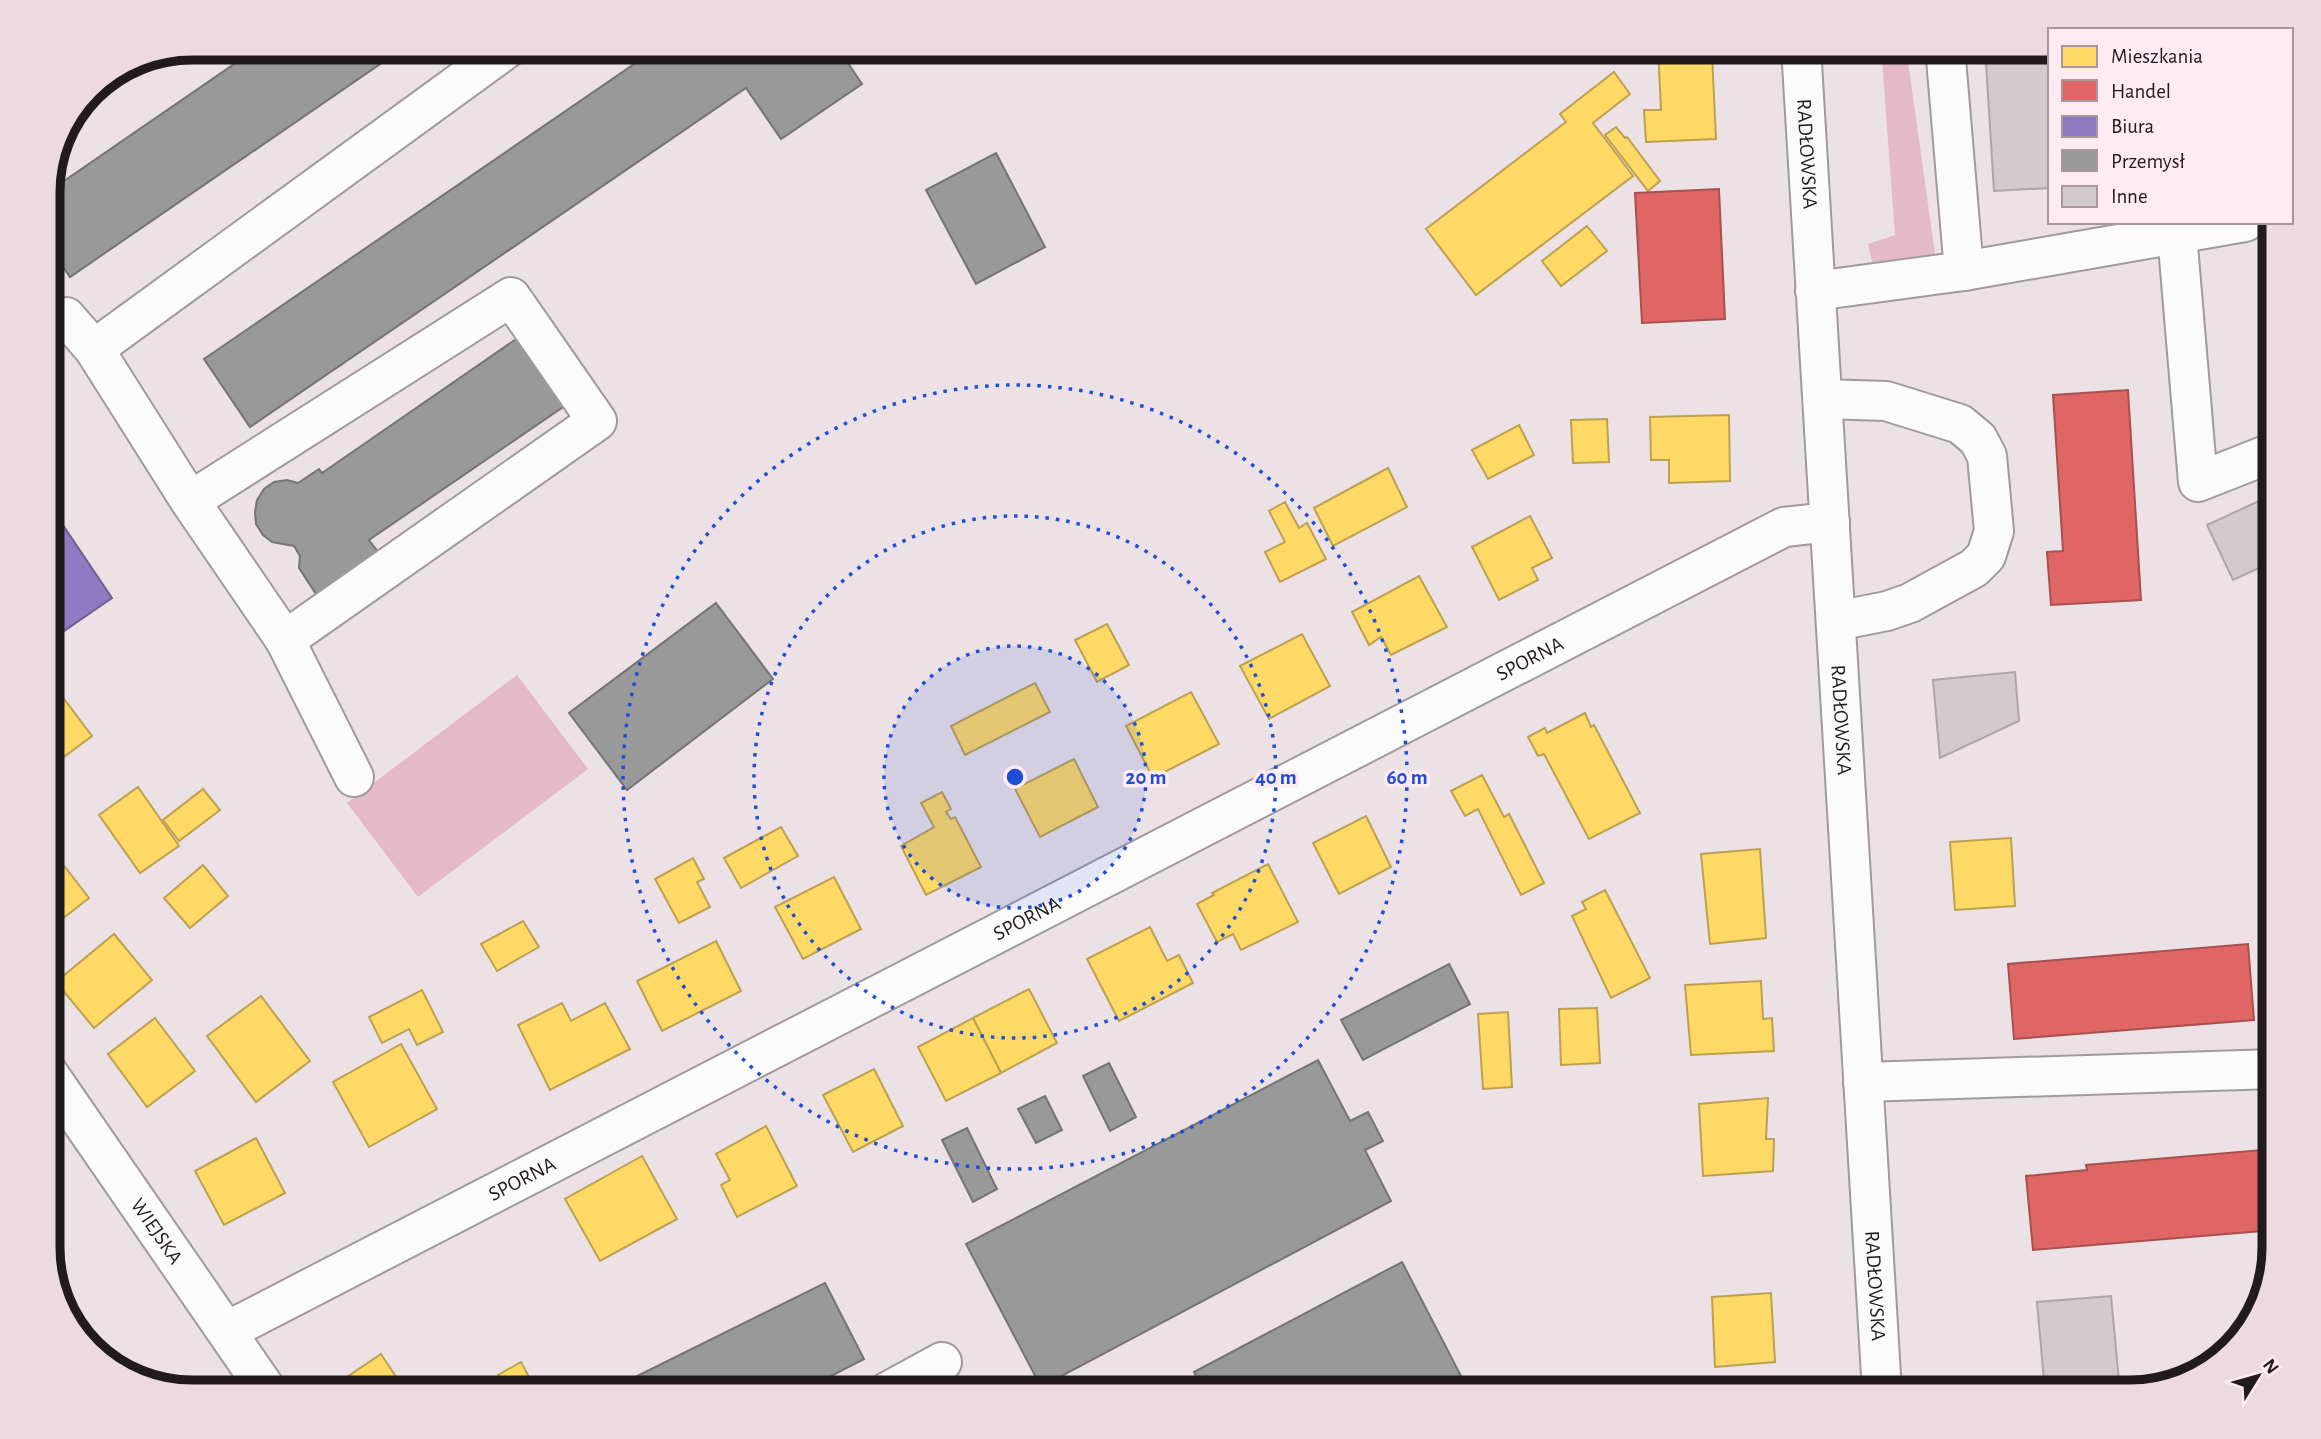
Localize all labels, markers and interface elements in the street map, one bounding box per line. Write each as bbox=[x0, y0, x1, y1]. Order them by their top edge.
legend bbox=[2048, 28, 2293, 224]
text: Mieszkania bbox=[2111, 46, 2203, 67]
text: Handel bbox=[2111, 81, 2171, 102]
street label: RADŁOWSKA bbox=[1793, 98, 1821, 210]
text: Biura bbox=[2111, 116, 2154, 137]
text: Przemysł bbox=[2111, 151, 2186, 172]
text: Inne bbox=[2111, 186, 2148, 207]
street label: SPORNA bbox=[1493, 633, 1567, 685]
street label: RADŁOWSKA bbox=[1827, 664, 1855, 776]
centre of rings bbox=[1003, 765, 1027, 789]
text: 20 m bbox=[1126, 767, 1166, 788]
text: 40 m bbox=[1255, 767, 1297, 788]
text: 60 m bbox=[1386, 767, 1428, 788]
street label: SPORNA bbox=[990, 893, 1064, 944]
street label: SPORNA bbox=[485, 1153, 559, 1205]
street label: WIEJSKA bbox=[127, 1195, 186, 1268]
street label: RADŁOWSKA bbox=[1861, 1230, 1889, 1342]
north arrow bbox=[2223, 1341, 2293, 1411]
text: N bbox=[2259, 1356, 2282, 1378]

